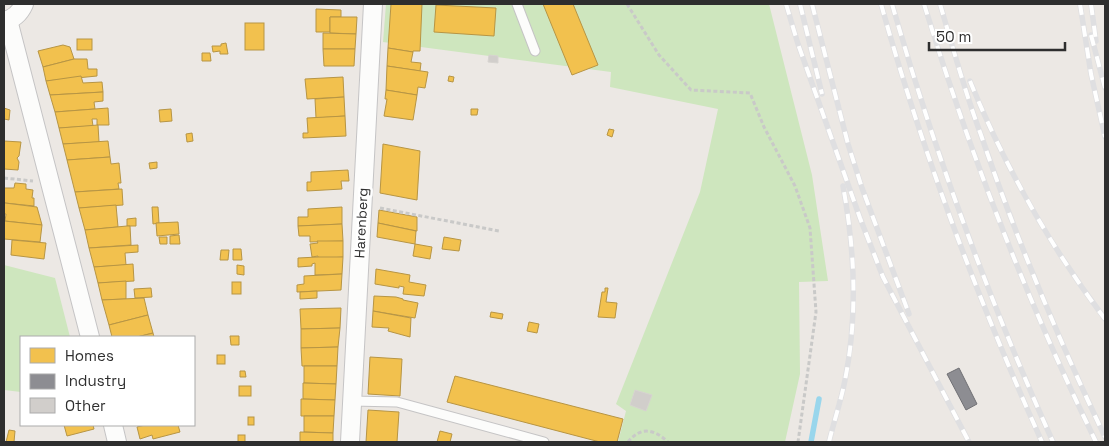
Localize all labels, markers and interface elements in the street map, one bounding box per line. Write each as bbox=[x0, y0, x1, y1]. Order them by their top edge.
scale bar bbox=[929, 20, 1065, 52]
text: 50 m bbox=[936, 27, 971, 46]
street label: Harenberg bbox=[350, 187, 372, 259]
legend bbox=[20, 336, 195, 426]
text: Homes bbox=[65, 346, 114, 365]
text: Industry bbox=[65, 371, 126, 390]
text: Other bbox=[65, 396, 106, 415]

